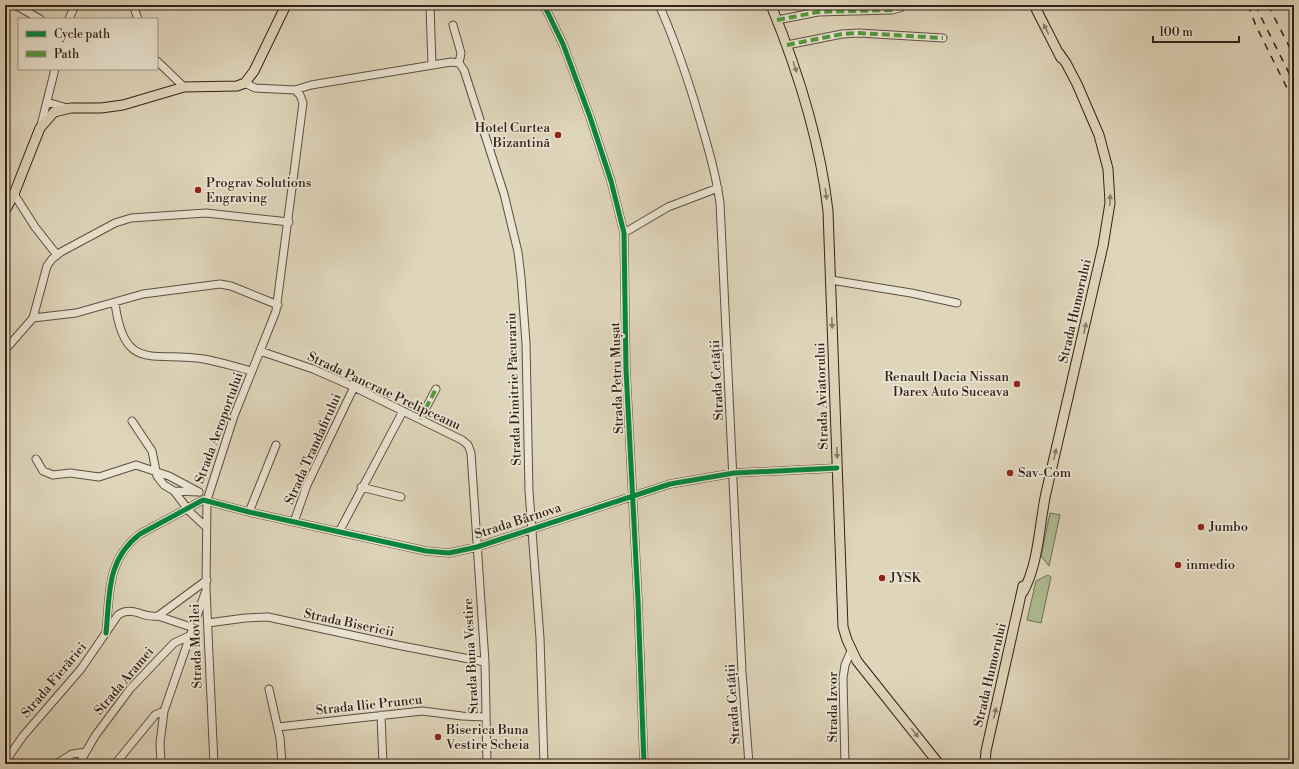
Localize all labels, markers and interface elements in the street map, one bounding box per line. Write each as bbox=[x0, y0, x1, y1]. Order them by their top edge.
legend bbox=[18, 18, 158, 70]
scale bar bbox=[1153, 18, 1239, 44]
one-way arrow bbox=[1043, 24, 1049, 35]
text: 100 m bbox=[1159, 25, 1193, 40]
text: Cycle path bbox=[54, 27, 110, 42]
text: Path bbox=[54, 47, 79, 62]
one-way arrow bbox=[792, 62, 798, 74]
place label: Hotel Curtea Bizantină bbox=[475, 120, 550, 151]
marker: Hotel Curtea Bizantină bbox=[553, 130, 563, 140]
place label: Prograv Solutions Engraving bbox=[206, 175, 312, 206]
marker: Prograv Solutions Engraving bbox=[193, 185, 203, 195]
one-way arrow bbox=[823, 188, 829, 200]
one-way arrow bbox=[1106, 194, 1113, 206]
street label: Strada Humorului bbox=[1055, 257, 1095, 365]
street label: Strada Dimitrie Păcurariu bbox=[503, 312, 525, 466]
one-way arrow bbox=[829, 317, 836, 329]
street label: Strada Petru Mușat bbox=[607, 321, 627, 434]
one-way arrow bbox=[1082, 322, 1088, 334]
street label: Strada Cetății bbox=[707, 339, 727, 421]
street label: Strada Aviatorului bbox=[812, 342, 832, 450]
street label: Strada Pancrate Prelipceanu bbox=[305, 348, 464, 434]
place label: Renault Dacia Nissan Darex Auto Suceava bbox=[884, 369, 1009, 400]
street label: Strada Aeroportului bbox=[191, 370, 247, 486]
marker: Renault Dacia Nissan Darex Auto Suceava bbox=[1012, 379, 1022, 389]
street label: Strada Trandafirului bbox=[281, 391, 345, 507]
one-way arrow bbox=[834, 447, 840, 460]
one-way arrow bbox=[1053, 448, 1059, 461]
place label: Sav-Com bbox=[1018, 465, 1072, 481]
marker: Sav-Com bbox=[1005, 468, 1015, 478]
street label: Strada Bârnova bbox=[473, 499, 564, 543]
place label: Jumbo bbox=[1208, 519, 1248, 535]
marker: Jumbo bbox=[1196, 522, 1206, 532]
place label: inmedio bbox=[1186, 557, 1235, 573]
marker: inmedio bbox=[1173, 560, 1183, 570]
place label: JYSK bbox=[889, 570, 922, 586]
marker: JYSK bbox=[877, 573, 887, 583]
street label: Strada Buna Vestire bbox=[460, 597, 482, 714]
street label: Strada Movilei bbox=[187, 603, 205, 689]
street label: Strada Bisericii bbox=[302, 606, 396, 640]
street label: Strada Humorului bbox=[970, 621, 1010, 729]
street label: Strada Fierăriei bbox=[18, 639, 90, 721]
street label: Strada Aramei bbox=[91, 644, 157, 718]
street label: Strada Cetății bbox=[722, 663, 744, 745]
street label: Strada Izvor bbox=[825, 671, 841, 743]
street label: Strada Ilie Pruncu bbox=[315, 691, 424, 719]
one-way arrow bbox=[992, 707, 998, 719]
place label: Biserica Buna Vestire Scheia bbox=[445, 722, 530, 753]
one-way arrow bbox=[911, 728, 920, 739]
marker: Biserica Buna Vestire Scheia bbox=[433, 732, 443, 742]

